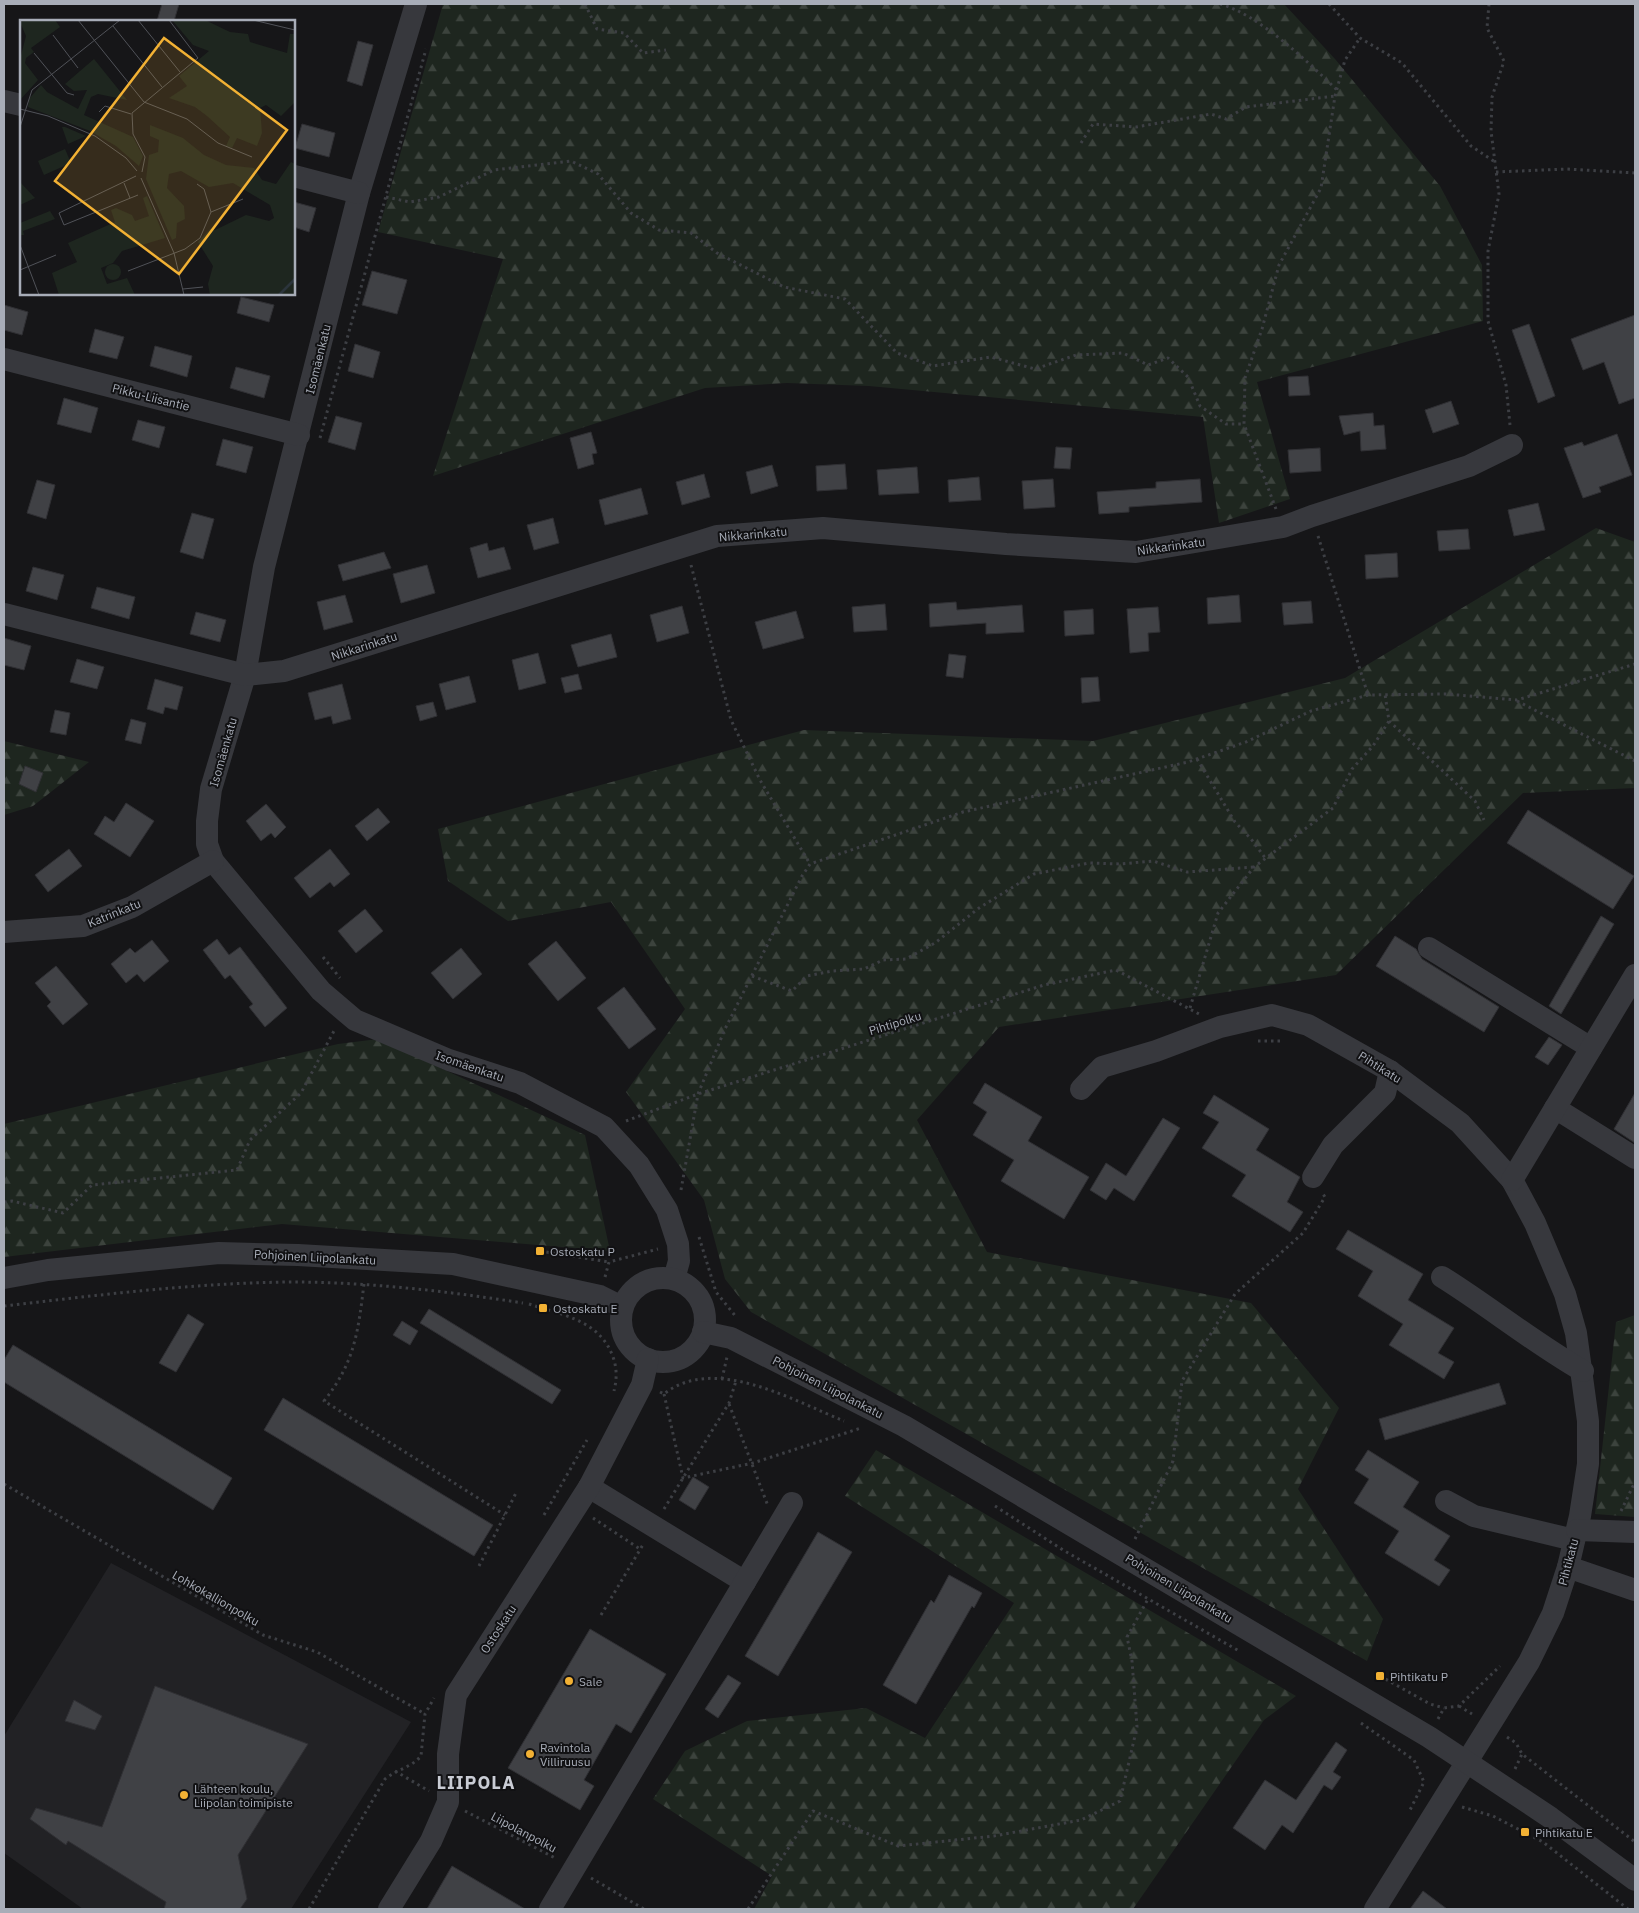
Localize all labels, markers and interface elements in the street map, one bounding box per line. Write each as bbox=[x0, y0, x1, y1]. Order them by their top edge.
inset map bbox=[20, 20, 295, 295]
street label: Isomäenkatu bbox=[302, 323, 334, 395]
street label: Pikku-Liisantie bbox=[111, 380, 192, 414]
street label: Nikkarinkatu bbox=[718, 524, 788, 544]
street label: Nikkarinkatu bbox=[1136, 534, 1206, 558]
street label: Nikkarinkatu bbox=[329, 628, 399, 664]
street label: Isomäenkatu bbox=[206, 716, 240, 788]
street label: Katrinkatu bbox=[85, 896, 143, 930]
street label: Pihtipolku bbox=[867, 1008, 923, 1038]
street label: Isomäenkatu bbox=[434, 1047, 506, 1085]
street label: Pihtikatu bbox=[1356, 1048, 1404, 1086]
place label: Ostoskatu P bbox=[550, 1244, 615, 1259]
marker: Ostoskatu P bbox=[534, 1245, 546, 1257]
street label: Pohjoinen Liipolankatu bbox=[254, 1246, 376, 1268]
place label: Ostoskatu E bbox=[553, 1301, 618, 1316]
marker: Ostoskatu E bbox=[537, 1302, 549, 1314]
street label: Pohjoinen Liipolankatu bbox=[770, 1353, 886, 1421]
street label: Pihtikatu bbox=[1555, 1537, 1581, 1587]
street label: Pohjoinen Liipolankatu bbox=[1123, 1550, 1235, 1626]
street label: Lohkokallionpolku bbox=[170, 1567, 262, 1629]
street label: Ostoskatu bbox=[477, 1602, 519, 1656]
place label: Pihtikatu P bbox=[1390, 1669, 1448, 1684]
marker: Pihtikatu P bbox=[1374, 1670, 1386, 1682]
place label: Sale bbox=[579, 1674, 603, 1689]
marker: Sale bbox=[563, 1675, 575, 1687]
place label: Ravintola Villiruusu bbox=[540, 1740, 591, 1769]
marker: Ravintola Villiruusu bbox=[524, 1748, 536, 1760]
district label: LIIPOLA bbox=[437, 1771, 515, 1794]
place label: Lähteen koulu, Liipolan toimipiste bbox=[194, 1781, 293, 1810]
marker: Lähteen koulu, Liipolan toimipiste bbox=[178, 1789, 190, 1801]
street label: Liipolanpolku bbox=[489, 1808, 559, 1856]
place label: Pihtikatu E bbox=[1535, 1825, 1593, 1840]
marker: Pihtikatu E bbox=[1519, 1826, 1531, 1838]

